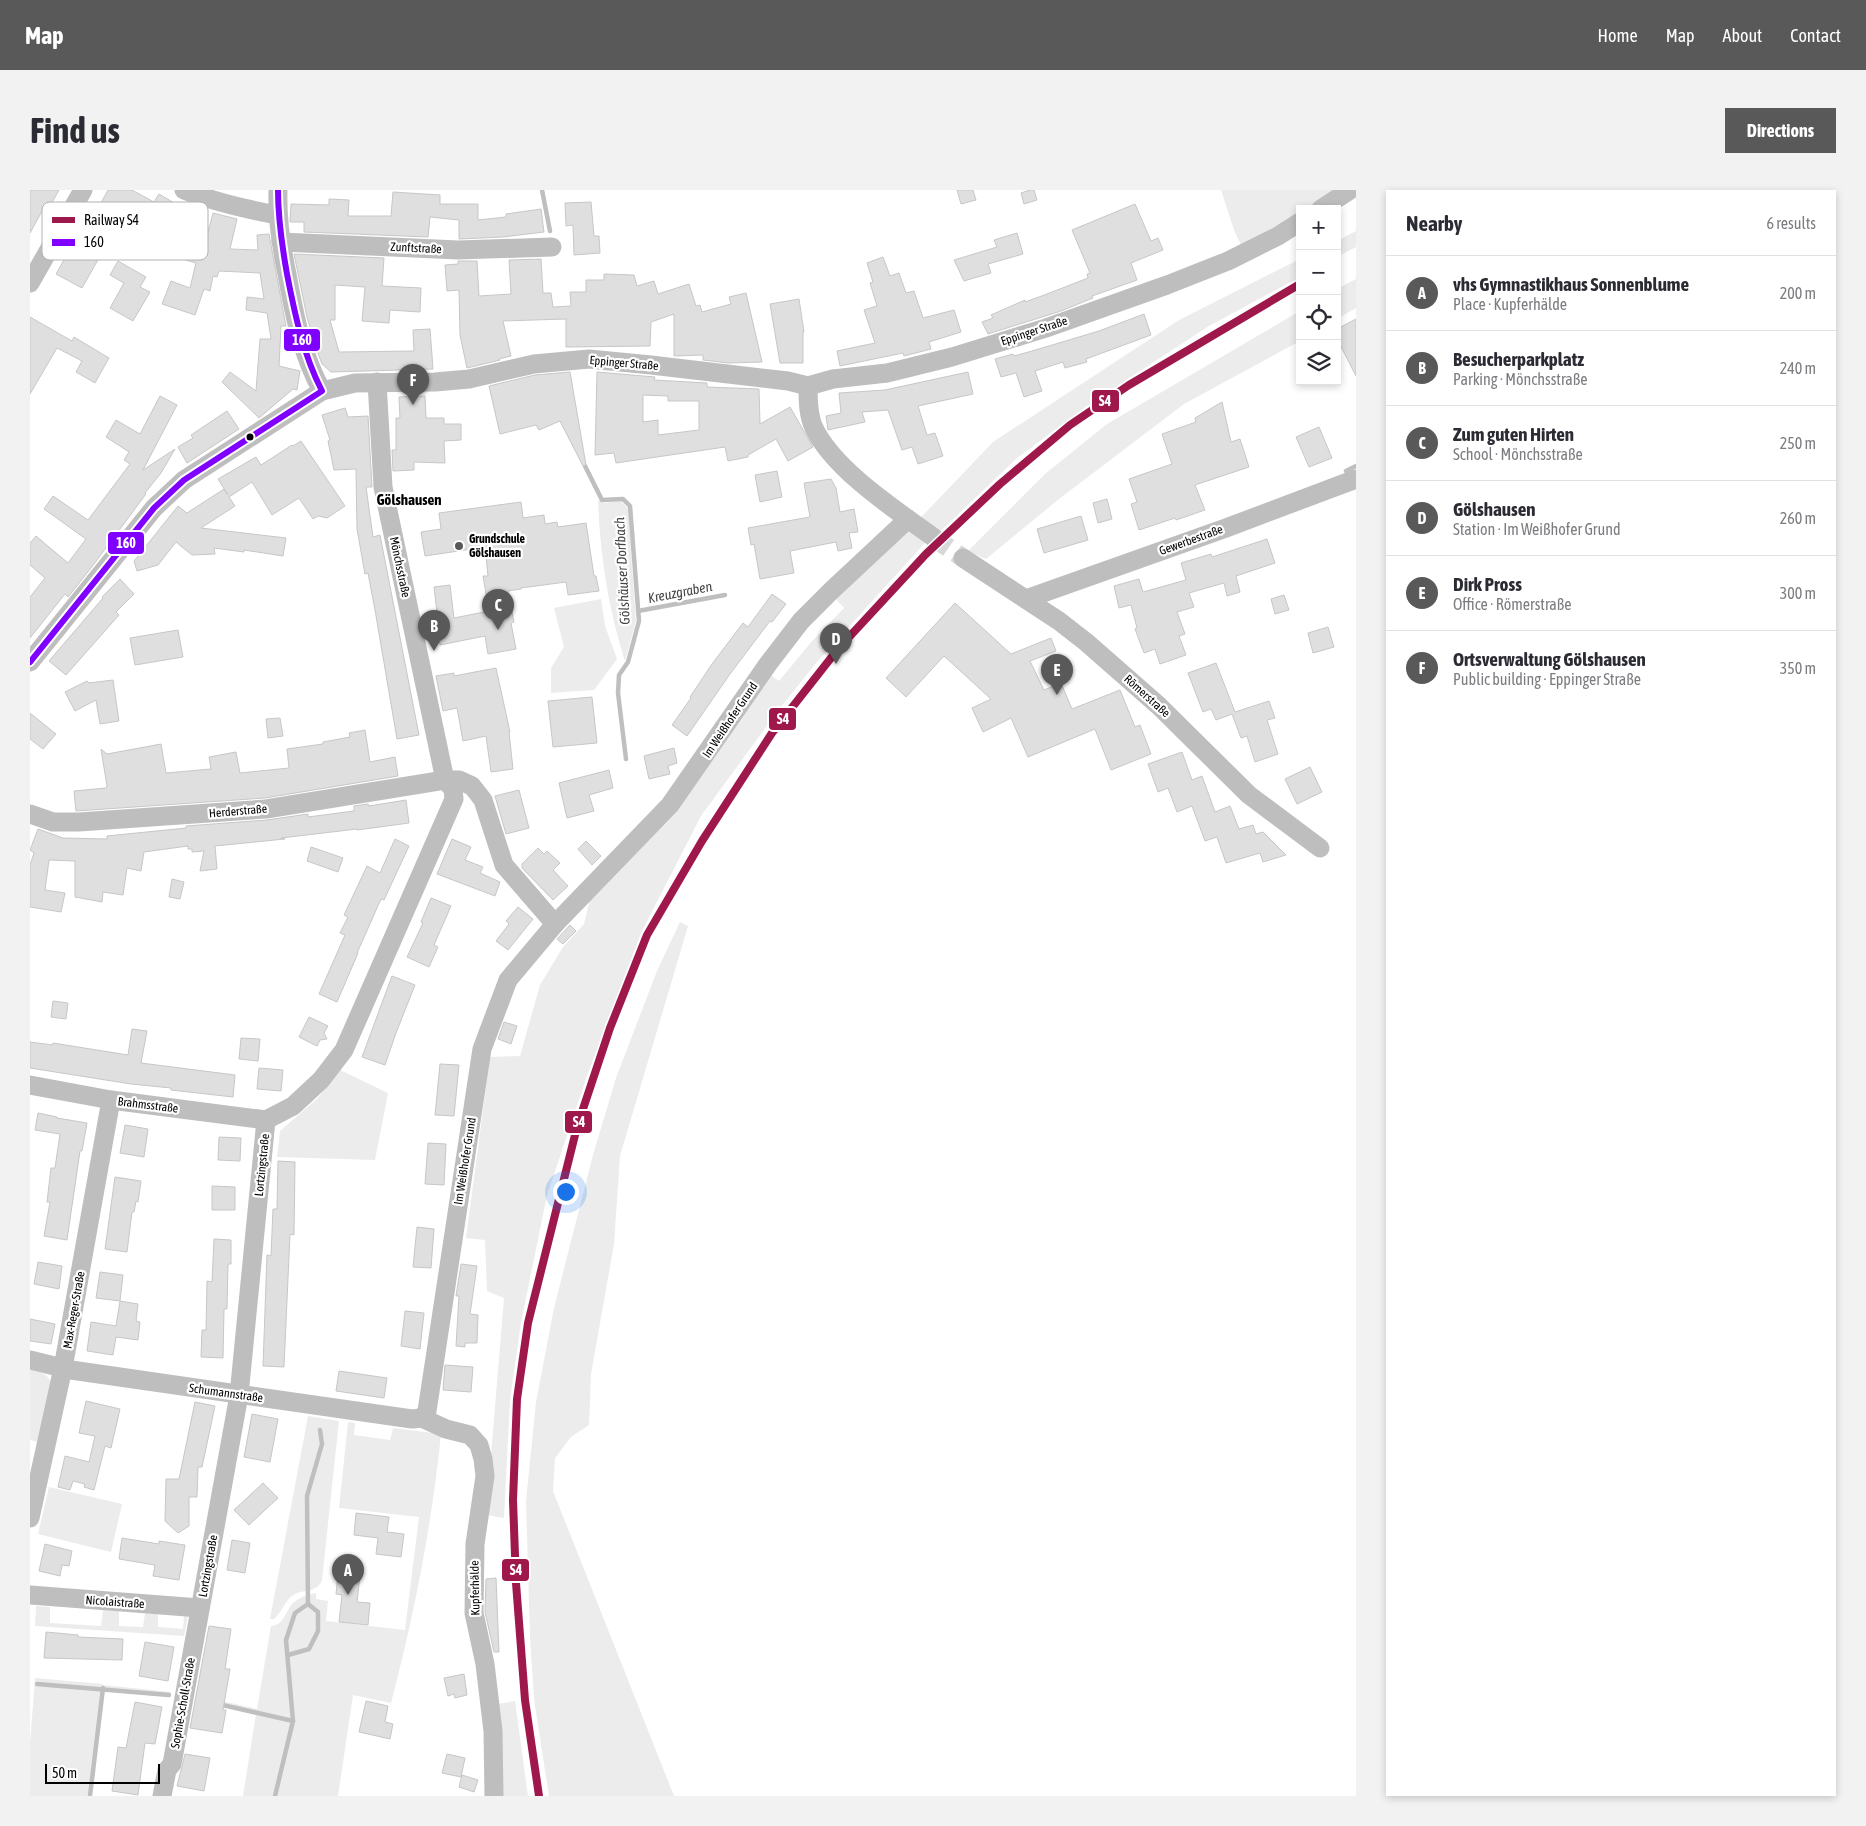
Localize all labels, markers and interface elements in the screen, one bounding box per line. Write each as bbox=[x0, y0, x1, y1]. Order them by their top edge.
text: Map bbox=[25, 22, 64, 49]
text: Home bbox=[1598, 25, 1638, 46]
text: Map bbox=[1666, 25, 1695, 46]
text: About bbox=[1723, 25, 1762, 46]
text: Contact bbox=[1790, 25, 1841, 46]
button: Directions bbox=[1725, 108, 1836, 153]
text: Find us bbox=[30, 110, 120, 150]
legend bbox=[42, 202, 208, 260]
map controls bbox=[1296, 205, 1341, 385]
button: + bbox=[1296, 205, 1341, 250]
text: Nearby bbox=[1406, 211, 1462, 235]
text: Railway S4 bbox=[84, 212, 140, 228]
text: 6 results bbox=[1766, 214, 1816, 232]
text: 160 bbox=[84, 234, 104, 250]
street label: Zunftstraße bbox=[390, 240, 442, 256]
button: − bbox=[1296, 250, 1341, 295]
text: vhs Gymnastikhaus Sonnenblume bbox=[1453, 273, 1689, 295]
text: A bbox=[1418, 284, 1426, 302]
text: 200 m bbox=[1780, 284, 1816, 302]
button: locate bbox=[1296, 295, 1341, 340]
text: Place · Kupferhälde bbox=[1453, 295, 1567, 313]
street label: Eppinger Straße bbox=[999, 314, 1069, 348]
line badge: 160 bbox=[283, 328, 321, 352]
text: 160 bbox=[292, 332, 312, 348]
button: layers bbox=[1296, 340, 1341, 385]
text: Besucherparkplatz bbox=[1453, 348, 1584, 370]
street label: Eppinger Straße bbox=[589, 353, 659, 373]
text: B bbox=[1418, 359, 1426, 377]
text: 240 m bbox=[1780, 359, 1816, 377]
pin: F bbox=[397, 364, 429, 405]
text: Parking · Mönchsstraße bbox=[1453, 370, 1588, 388]
line badge: S4 bbox=[1091, 389, 1120, 413]
text: S4 bbox=[1099, 393, 1112, 409]
text: Zum guten Hirten bbox=[1453, 423, 1574, 445]
unlabelled marker bbox=[245, 432, 255, 442]
text: C bbox=[1418, 434, 1426, 452]
text: 250 m bbox=[1780, 434, 1816, 452]
text: School · Mönchsstraße bbox=[1453, 445, 1583, 463]
district label: Gölshausen bbox=[376, 491, 442, 508]
text: Gölshausen bbox=[1453, 498, 1536, 520]
text: D bbox=[1418, 509, 1426, 527]
text: 260 m bbox=[1780, 509, 1816, 527]
water label: Gölshäuser Dorfbach bbox=[611, 517, 633, 625]
text: Station · Im Weißhofer Grund bbox=[1453, 520, 1621, 538]
street label: Gewerbestraße bbox=[1157, 522, 1225, 558]
line badge: 160 bbox=[107, 531, 145, 555]
place label: Grundschule Gölshausen bbox=[469, 532, 526, 560]
text: 160 bbox=[116, 535, 136, 551]
street label: Mönchsstraße bbox=[387, 535, 413, 599]
marker: Grundschule Gölshausen bbox=[453, 540, 465, 552]
text: Dirk Pross bbox=[1453, 573, 1522, 595]
water label: Kreuzgraben bbox=[646, 578, 714, 606]
text: E bbox=[1419, 584, 1425, 602]
text: 300 m bbox=[1780, 584, 1816, 602]
pin: C bbox=[482, 589, 514, 630]
text: Office · Römerstraße bbox=[1453, 595, 1572, 613]
pin: B bbox=[418, 610, 450, 651]
pin: D bbox=[820, 623, 852, 664]
text: Ortsverwaltung Gölshausen bbox=[1453, 648, 1646, 670]
pin: E bbox=[1041, 654, 1073, 695]
text: F bbox=[1419, 659, 1425, 677]
text: 350 m bbox=[1780, 659, 1816, 677]
text: Public building · Eppinger Straße bbox=[1453, 670, 1641, 688]
street label: Römerstraße bbox=[1121, 672, 1173, 720]
street label: Im Weißhofer Grund bbox=[700, 680, 760, 760]
line badge: S4 bbox=[768, 707, 797, 731]
text: S4 bbox=[777, 711, 790, 727]
street label: Herderstraße bbox=[208, 801, 268, 821]
street label: Brahmsstraße bbox=[117, 1094, 179, 1116]
line badge: S4 bbox=[564, 1110, 593, 1134]
text: S4 bbox=[573, 1114, 586, 1130]
street label: Im Weißhofer Grund bbox=[451, 1116, 479, 1206]
street label: Lortzingstraße bbox=[252, 1133, 272, 1197]
your location bbox=[553, 1179, 579, 1205]
street label: Max-Reger-Straße bbox=[60, 1270, 88, 1350]
street label: Schumannstraße bbox=[188, 1381, 264, 1405]
street label: Lortzingstraße bbox=[196, 1534, 220, 1598]
pin: A bbox=[332, 1554, 364, 1595]
line badge: S4 bbox=[501, 1558, 530, 1582]
street label: Kupferhälde bbox=[468, 1560, 482, 1616]
text: S4 bbox=[510, 1562, 523, 1578]
street label: Nicolaistraße bbox=[85, 1593, 145, 1611]
street label: Sophie-Scholl-Straße bbox=[168, 1656, 198, 1750]
scale bar bbox=[45, 1761, 160, 1784]
text: 50 m bbox=[52, 1765, 77, 1781]

